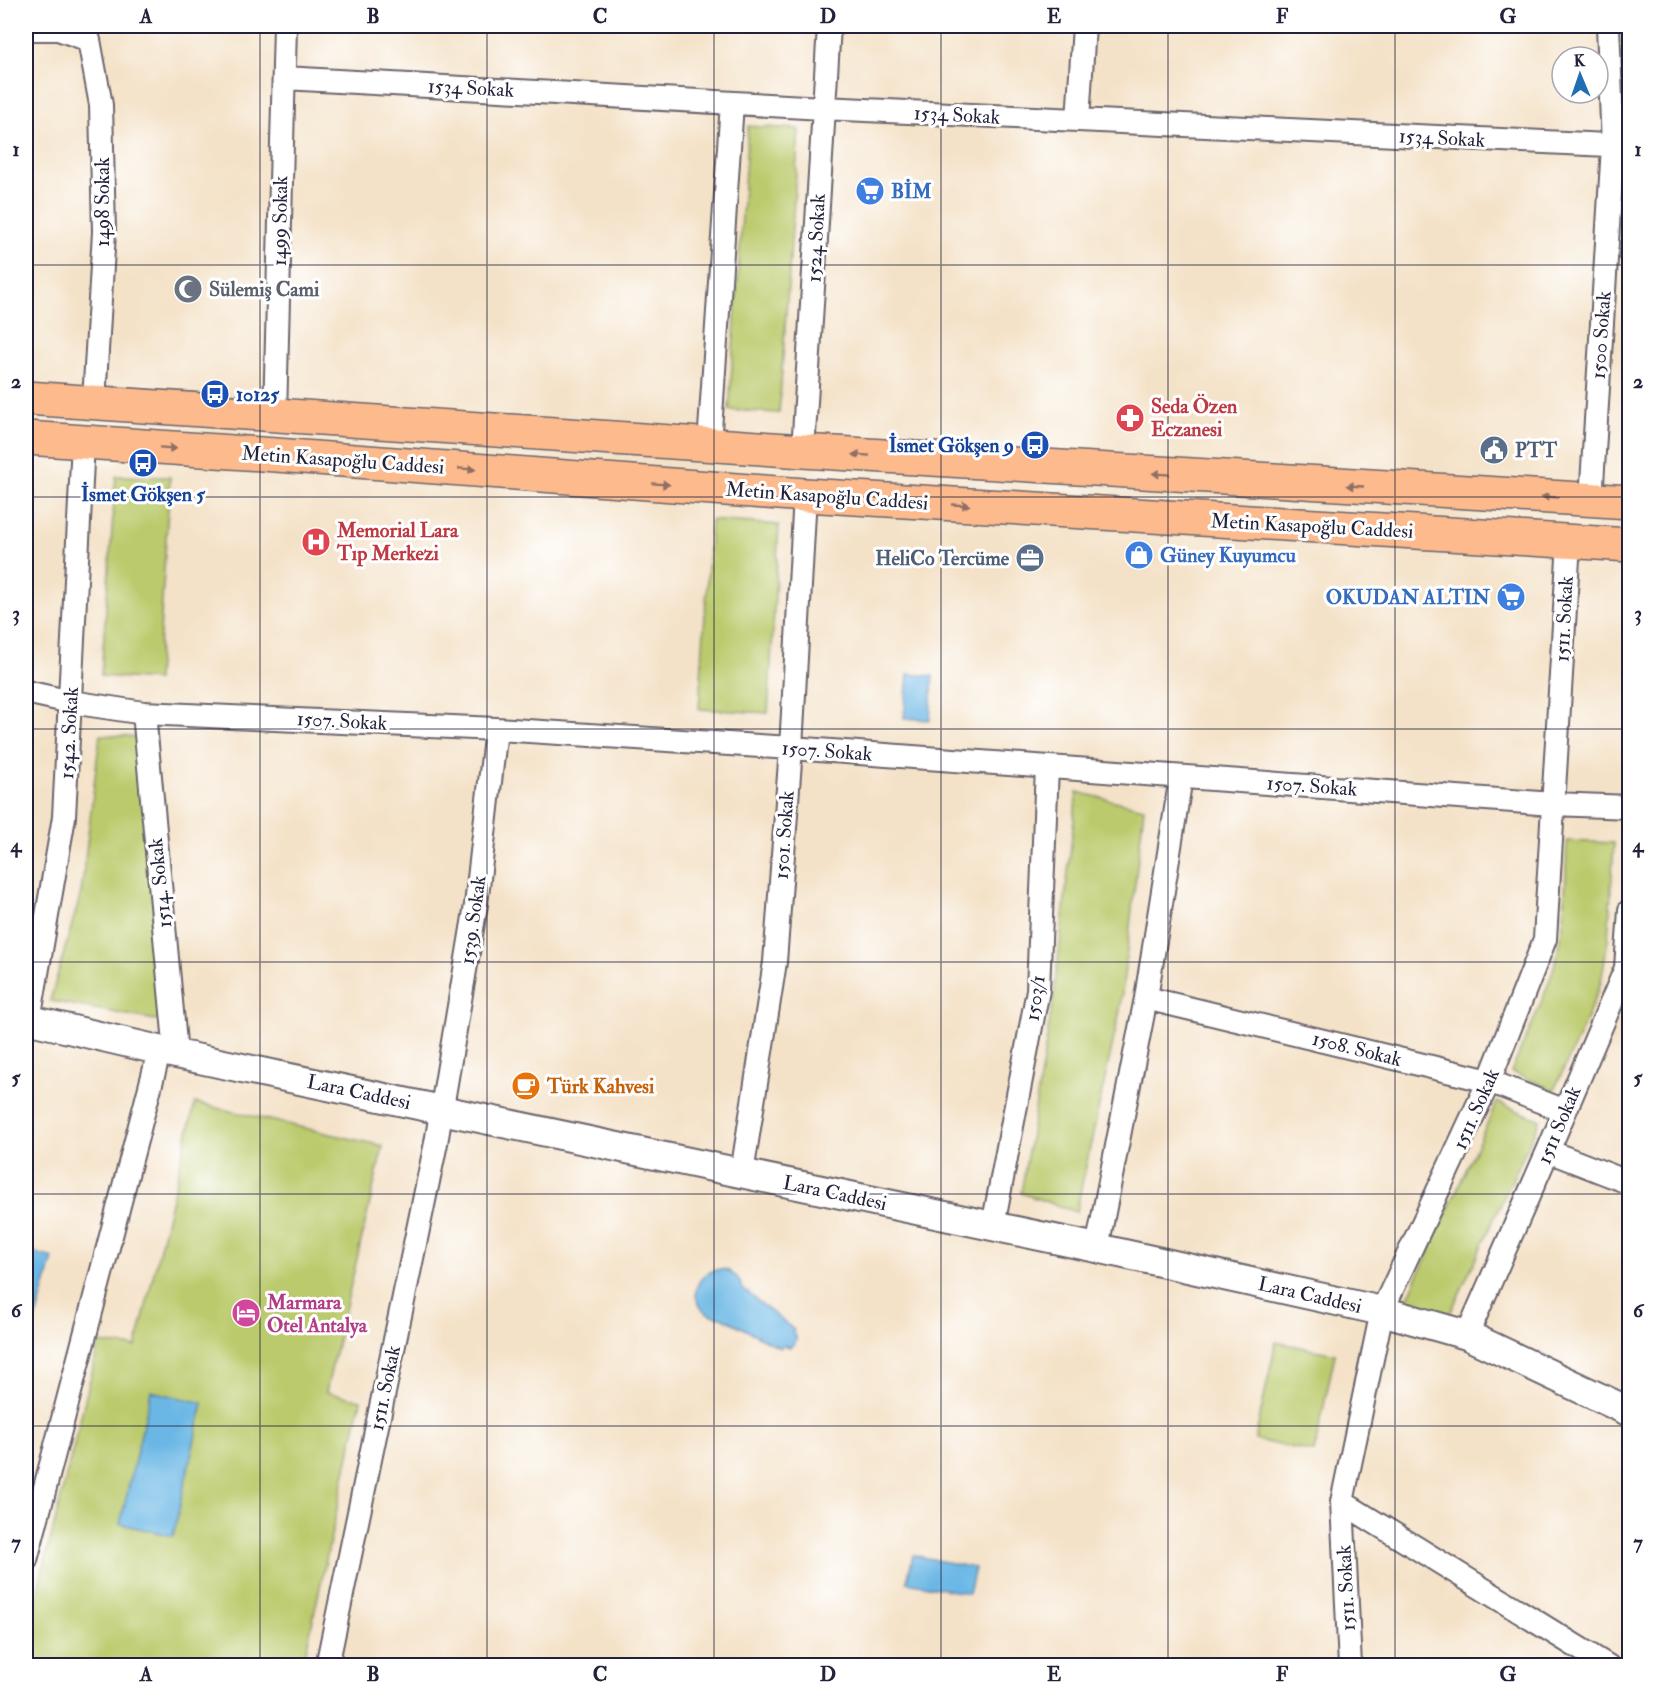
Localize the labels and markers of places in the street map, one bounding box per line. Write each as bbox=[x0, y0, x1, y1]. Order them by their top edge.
supermarket icon: BİM bbox=[854, 175, 886, 207]
place label: BİM bbox=[891, 178, 932, 204]
mosque icon: Sülemiş Cami bbox=[172, 273, 204, 305]
place label: Sülemiş Cami bbox=[209, 277, 320, 302]
bus stop icon: 10125 bbox=[199, 378, 231, 410]
place label: 10125 bbox=[236, 382, 280, 407]
place label: Seda Özen Eczanesi bbox=[1151, 393, 1238, 442]
pharmacy icon: Seda Özen Eczanesi bbox=[1114, 402, 1146, 434]
bus stop icon: İsmet Gökşen 9 bbox=[1019, 429, 1051, 461]
place label: İsmet Gökşen 9 bbox=[889, 432, 1014, 458]
public building icon: PTT bbox=[1478, 434, 1510, 466]
place label: PTT bbox=[1515, 438, 1557, 463]
bus stop icon: İsmet Gökşen 5 bbox=[127, 447, 159, 479]
place label: İsmet Gökşen 5 bbox=[81, 481, 206, 507]
place label: Memorial Lara Tıp Merkezi bbox=[336, 518, 459, 567]
hospital icon: Memorial Lara Tıp Merkezi bbox=[300, 526, 332, 558]
shop icon: Güney Kuyumcu bbox=[1123, 539, 1155, 571]
office icon: HeliCo Tercüme bbox=[1014, 542, 1046, 574]
place label: Güney Kuyumcu bbox=[1160, 543, 1296, 569]
place label: HeliCo Tercüme bbox=[875, 546, 1010, 571]
supermarket icon: OKUDAN ALTIN bbox=[1495, 581, 1527, 613]
place label: OKUDAN ALTIN bbox=[1326, 585, 1491, 610]
cafe icon: Türk Kahvesi bbox=[510, 1070, 542, 1102]
place label: Türk Kahvesi bbox=[546, 1074, 655, 1099]
place label: Marmara Otel Antalya bbox=[266, 1290, 368, 1339]
hotel icon: Marmara Otel Antalya bbox=[230, 1297, 262, 1329]

